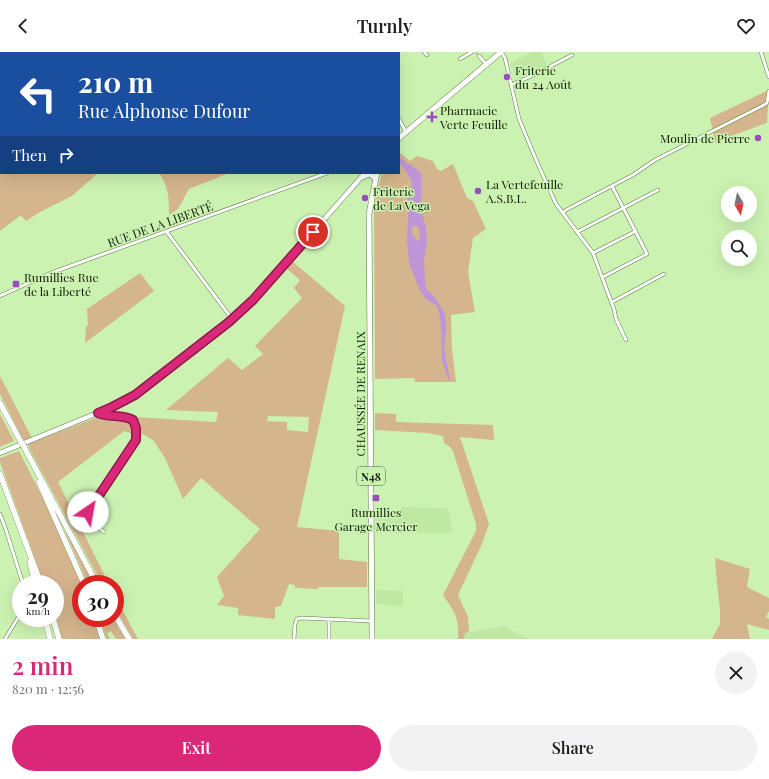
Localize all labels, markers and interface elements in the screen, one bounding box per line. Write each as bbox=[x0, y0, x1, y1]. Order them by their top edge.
text: Turnly bbox=[357, 14, 412, 38]
icon: back bbox=[12, 15, 34, 37]
icon: heart bbox=[735, 15, 757, 37]
place label: Friterie du 24 Août bbox=[515, 62, 572, 92]
text: 210 m bbox=[78, 63, 153, 100]
icon: left bbox=[12, 68, 64, 120]
marker: Friterie du 24 Août bbox=[502, 72, 512, 82]
text: Rue Alphonse Dufour bbox=[78, 99, 250, 123]
place label: Pharmacie Verte Feuille bbox=[439, 102, 507, 132]
marker: Pharmacie Verte Feuille bbox=[427, 112, 437, 122]
place label: Moulin de Pierre bbox=[660, 130, 750, 146]
marker: Moulin de Pierre bbox=[753, 133, 763, 143]
icon: right bbox=[55, 144, 77, 166]
text: Then bbox=[12, 145, 47, 165]
place label: La Vertefeuille A.S.B.L. bbox=[485, 176, 563, 206]
place label: Friterie de La Vega bbox=[373, 183, 430, 213]
marker: La Vertefeuille A.S.B.L. bbox=[473, 186, 483, 196]
north arrow bbox=[721, 186, 757, 222]
map controls bbox=[721, 186, 757, 266]
marker: Friterie de La Vega bbox=[360, 193, 370, 203]
street label: RUE DE LA LIBERTÉ bbox=[105, 198, 215, 250]
pin bbox=[296, 215, 330, 249]
icon: arrive bbox=[302, 221, 324, 243]
button: search bbox=[721, 230, 757, 266]
place label: Rumillies Rue de la Liberté bbox=[24, 269, 99, 299]
marker: Rumillies Rue de la Liberté bbox=[11, 279, 21, 289]
street label: CHAUSSÉE DE RENAIX bbox=[352, 331, 368, 457]
road number: N48 bbox=[357, 467, 385, 485]
position arrow bbox=[67, 491, 109, 533]
marker: Rumillies Garage Mercier bbox=[371, 493, 381, 503]
place label: Rumillies Garage Mercier bbox=[334, 504, 418, 534]
speed limit sign: 30 bbox=[72, 575, 124, 627]
text: 29 bbox=[27, 582, 49, 609]
text: km/h bbox=[26, 604, 50, 618]
text: 2 min bbox=[12, 649, 73, 681]
button: close bbox=[715, 652, 757, 694]
text: 820 m · 12:56 bbox=[12, 680, 84, 697]
button: Exit bbox=[12, 725, 381, 771]
button: Share bbox=[389, 725, 757, 771]

